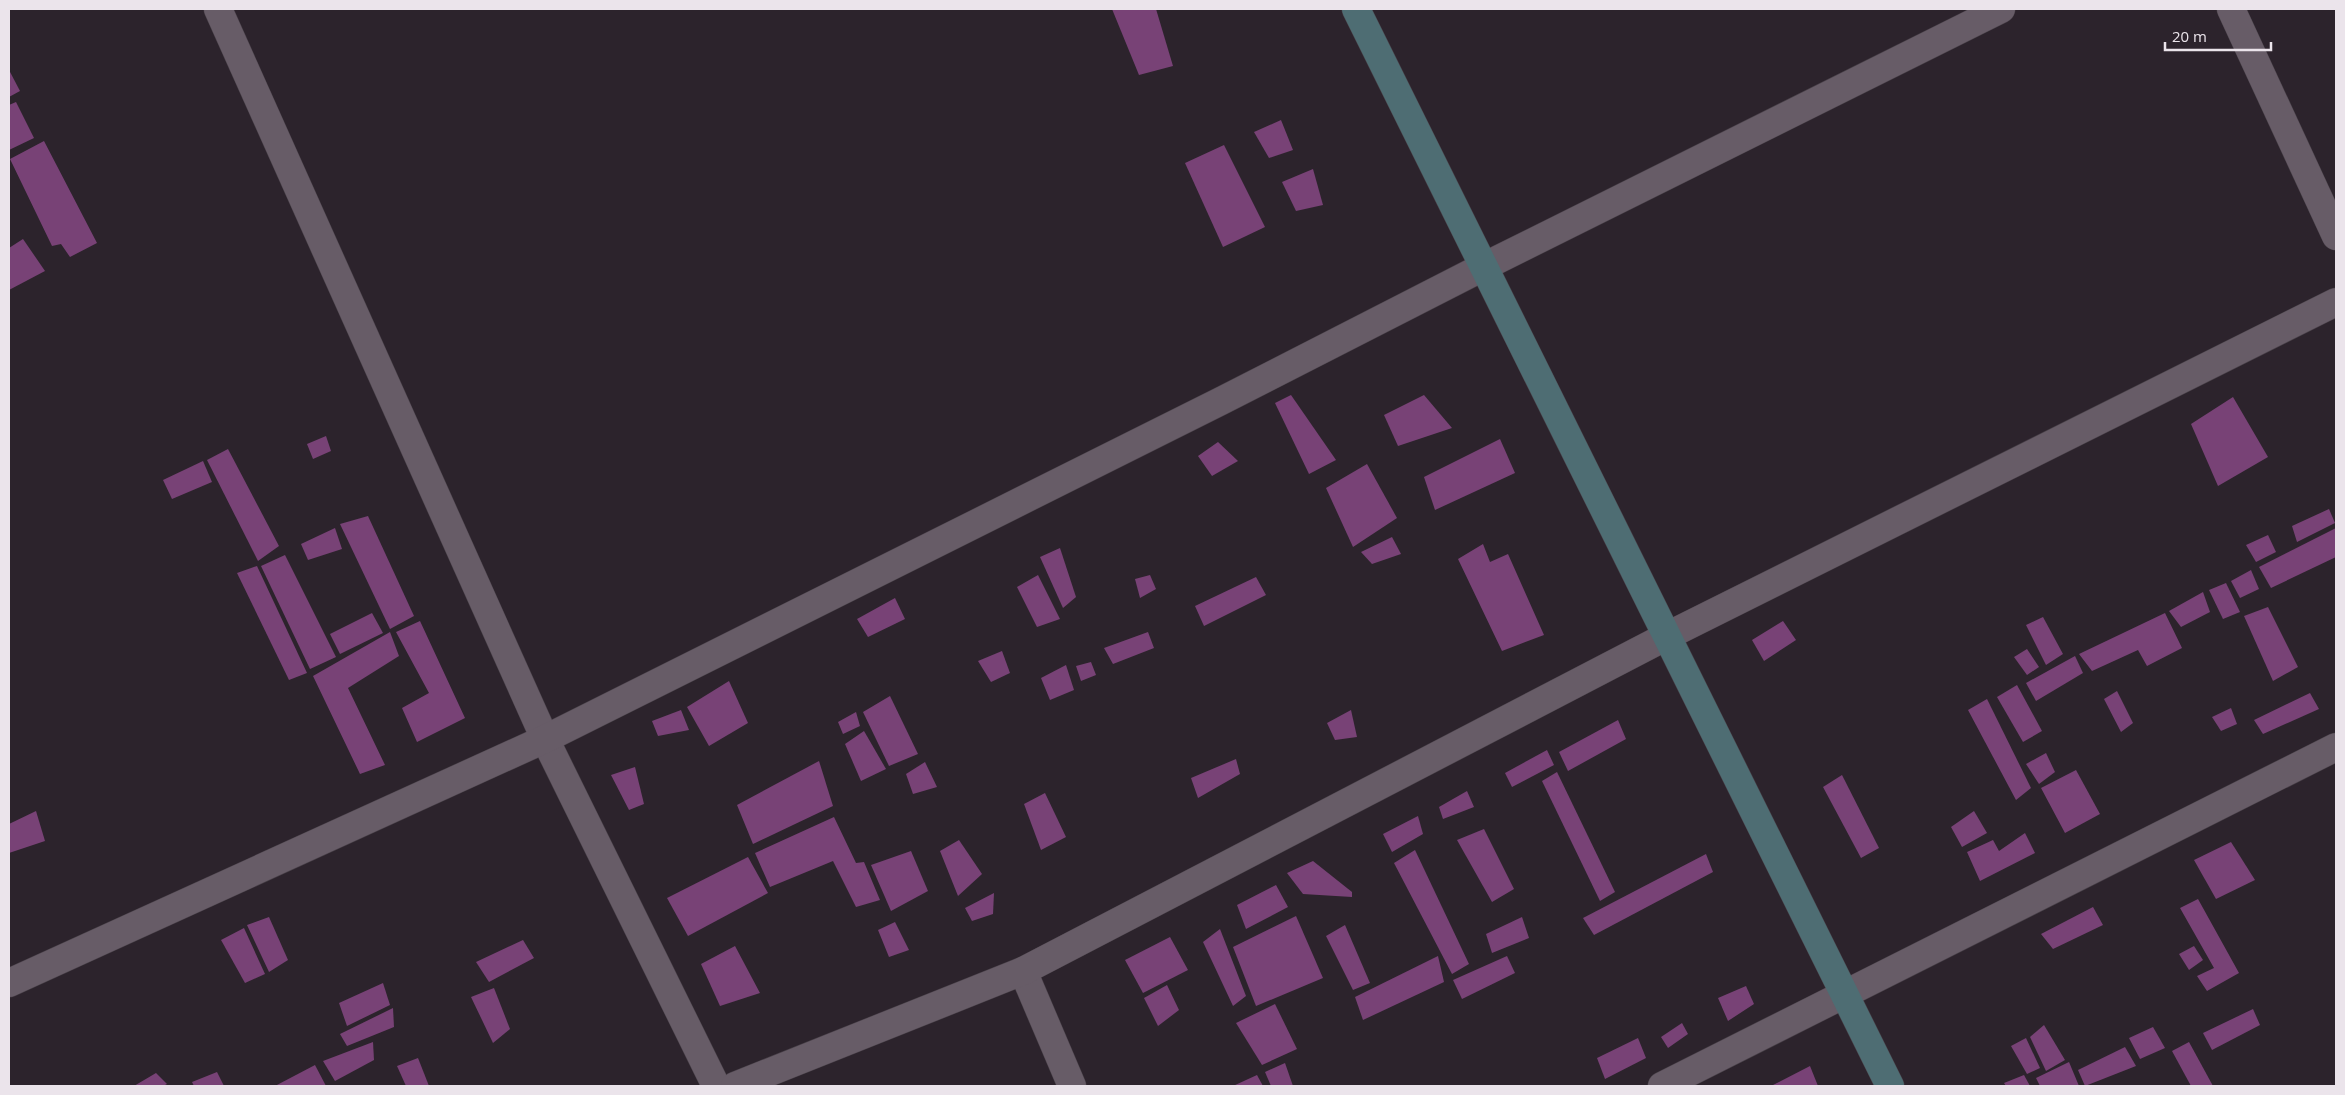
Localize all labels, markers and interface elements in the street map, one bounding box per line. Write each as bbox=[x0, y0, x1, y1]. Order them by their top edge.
scale bar bbox=[2165, 20, 2271, 52]
text: 20 m bbox=[2172, 26, 2207, 46]

